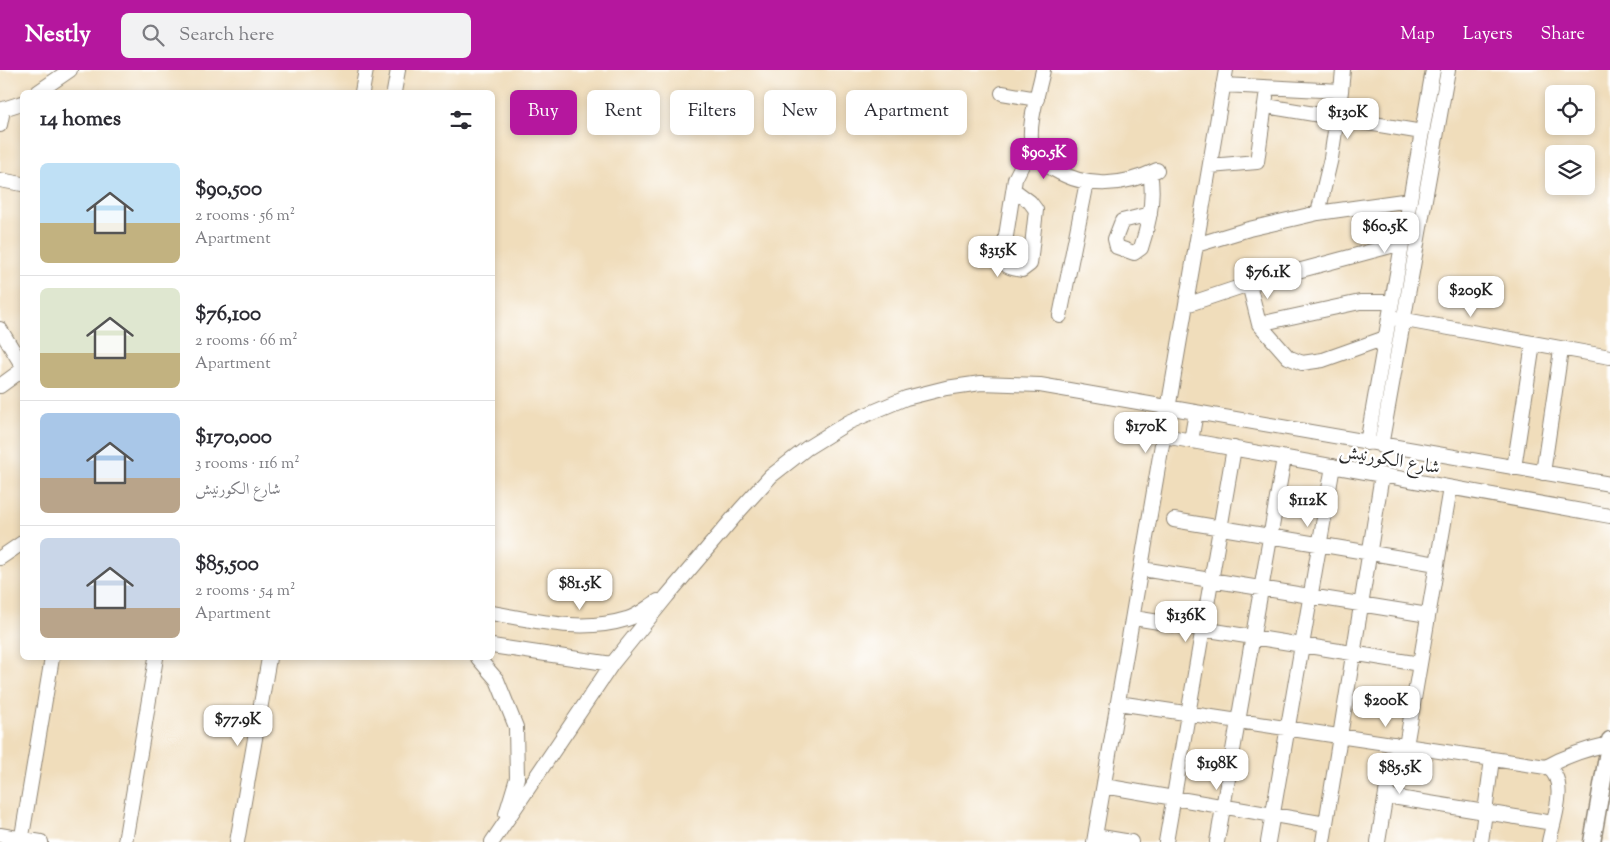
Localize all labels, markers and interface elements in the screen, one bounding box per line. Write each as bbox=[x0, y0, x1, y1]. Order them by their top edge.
search box bbox=[121, 13, 471, 58]
text: Nestly bbox=[25, 18, 91, 52]
icon: search bbox=[139, 21, 167, 49]
text: Search here bbox=[179, 22, 274, 49]
text: Map bbox=[1400, 22, 1435, 48]
text: Layers bbox=[1463, 22, 1513, 48]
text: Share bbox=[1541, 22, 1585, 48]
map controls bbox=[1545, 85, 1595, 195]
button: locate bbox=[1545, 85, 1595, 135]
chip: Buy bbox=[510, 90, 577, 135]
chip: Rent bbox=[587, 90, 660, 135]
chip: Filters bbox=[670, 90, 754, 135]
chip: New bbox=[764, 90, 836, 135]
chip: Apartment bbox=[846, 90, 967, 135]
pin: $130K bbox=[1313, 98, 1383, 140]
text: $130K bbox=[1328, 102, 1368, 125]
text: 14 homes bbox=[40, 105, 121, 135]
icon: filters bbox=[447, 106, 475, 134]
pin: $90.5K bbox=[1003, 138, 1085, 180]
text: $90.5K bbox=[1021, 142, 1067, 165]
button: layers bbox=[1545, 145, 1595, 195]
text: $90,500 bbox=[195, 175, 262, 205]
icon: home bbox=[80, 183, 140, 243]
text: 2 rooms · 56 m² bbox=[195, 205, 295, 228]
pin: $60.5K bbox=[1344, 212, 1426, 254]
text: $60.5K bbox=[1362, 216, 1408, 239]
text: Apartment bbox=[195, 228, 271, 251]
pin: $315K bbox=[963, 236, 1033, 278]
text: $315K bbox=[979, 240, 1017, 263]
pin: $76.1K bbox=[1227, 258, 1309, 300]
text: $76.1K bbox=[1245, 262, 1291, 285]
pin: $209K bbox=[1436, 276, 1506, 318]
text: $209K bbox=[1449, 280, 1493, 303]
text: $76,100 bbox=[195, 300, 261, 330]
icon: home bbox=[80, 308, 140, 368]
text: 2 rooms · 66 m² bbox=[195, 330, 298, 353]
text: Apartment bbox=[195, 353, 271, 376]
pin: $170K bbox=[1111, 412, 1181, 454]
text: $170K bbox=[1125, 416, 1167, 439]
text: $170,000 bbox=[195, 423, 272, 453]
icon: home bbox=[80, 433, 140, 493]
street label: شارع الكورنيش bbox=[1337, 438, 1442, 483]
text: 3 rooms · 116 m² bbox=[195, 453, 300, 476]
text: شارع الكورنيش bbox=[195, 479, 281, 502]
pin: $112K bbox=[1273, 486, 1343, 528]
text: $112K bbox=[1289, 490, 1327, 513]
text: $85,500 bbox=[195, 550, 259, 580]
icon: home bbox=[80, 558, 140, 618]
pin: $81.5K bbox=[539, 568, 621, 611]
text: $81.5K bbox=[558, 573, 602, 596]
text: 2 rooms · 54 m² bbox=[195, 580, 295, 603]
pin: $136K bbox=[1151, 600, 1221, 643]
text: Apartment bbox=[195, 603, 271, 626]
text: $136K bbox=[1166, 605, 1206, 628]
pin: $200K bbox=[1351, 686, 1421, 728]
text: $200K bbox=[1364, 690, 1408, 713]
pin: $77.9K bbox=[197, 704, 279, 747]
text: $77.9K bbox=[215, 709, 261, 732]
pin: $198K bbox=[1182, 748, 1252, 791]
pin: $85.5K bbox=[1359, 752, 1441, 795]
text: $198K bbox=[1196, 753, 1238, 776]
text: $85.5K bbox=[1378, 757, 1422, 780]

